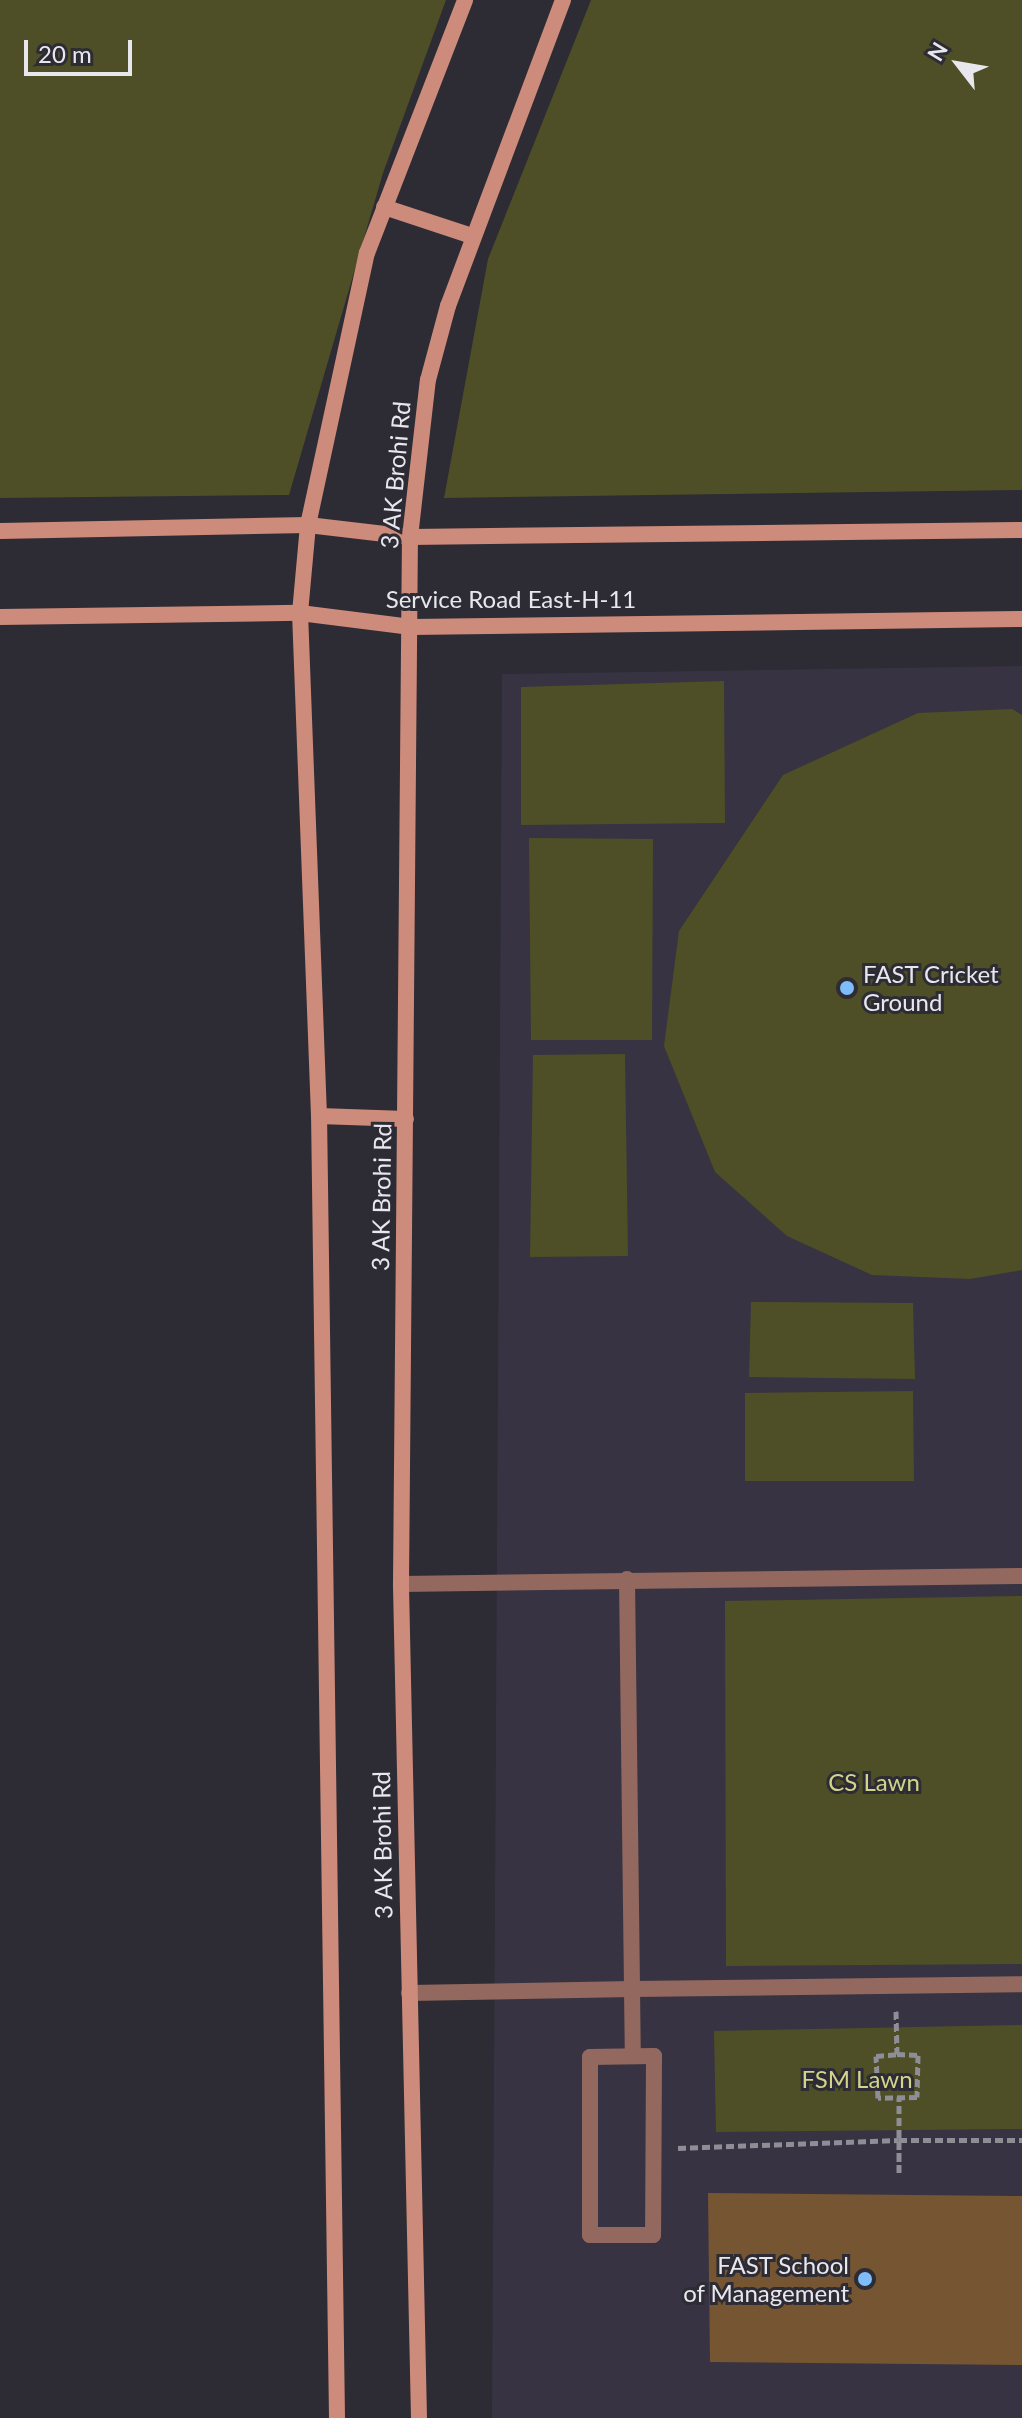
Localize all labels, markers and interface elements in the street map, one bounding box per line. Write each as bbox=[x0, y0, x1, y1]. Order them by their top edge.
scale bar bbox=[28, 24, 136, 74]
north arrow bbox=[918, 24, 998, 104]
text: N bbox=[921, 37, 953, 66]
text: 20 m bbox=[38, 39, 92, 68]
street label: 3 AK Brohi Rd bbox=[374, 400, 416, 550]
street label: Service Road East-H-11 bbox=[386, 585, 636, 613]
place label: FAST Cricket Ground bbox=[863, 960, 999, 1016]
marker: FAST Cricket Ground bbox=[838, 979, 856, 997]
street label: 3 AK Brohi Rd bbox=[365, 1122, 397, 1272]
park label: CS Lawn bbox=[828, 1768, 920, 1796]
street label: 3 AK Brohi Rd bbox=[366, 1770, 398, 1920]
park label: FSM Lawn bbox=[801, 2065, 913, 2093]
place label: FAST School of Management bbox=[683, 2251, 849, 2307]
marker: FAST School of Management bbox=[856, 2270, 874, 2288]

